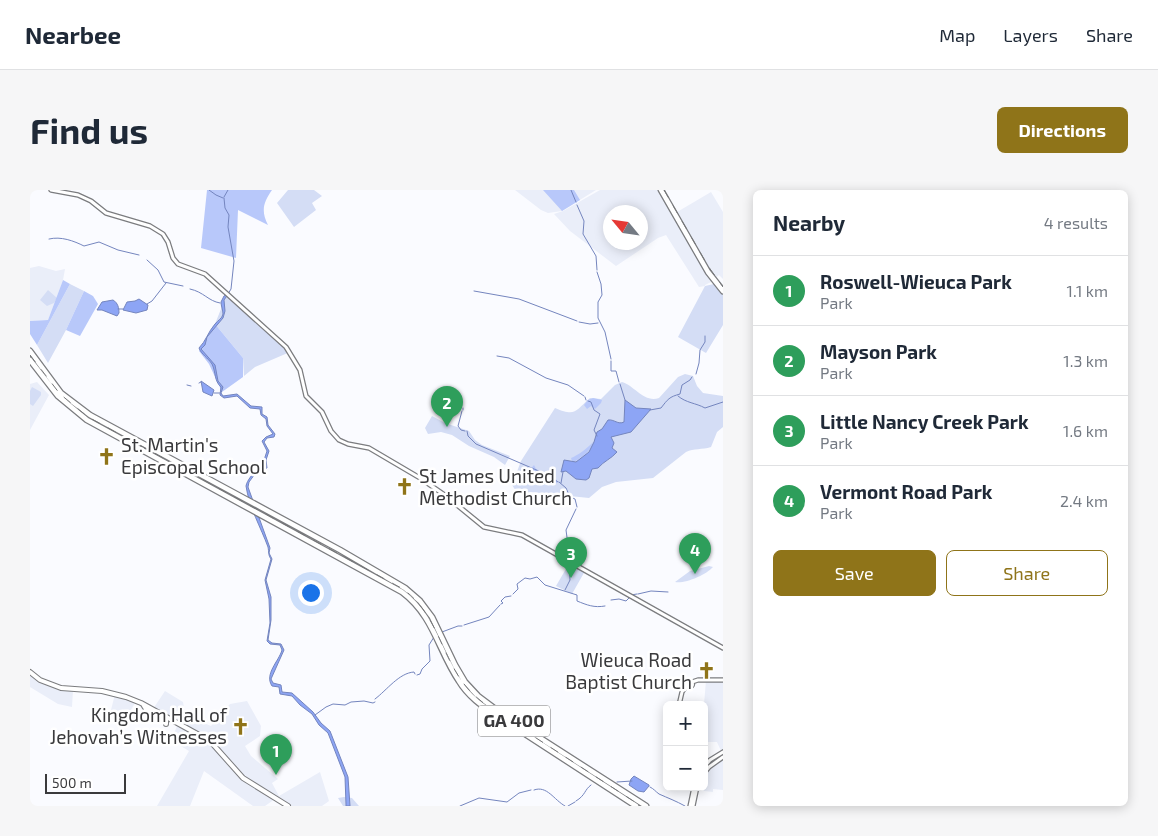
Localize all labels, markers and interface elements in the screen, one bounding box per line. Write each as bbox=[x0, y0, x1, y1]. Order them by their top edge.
text: Nearbee bbox=[25, 20, 121, 49]
text: Map bbox=[939, 24, 975, 46]
text: Layers bbox=[1003, 24, 1058, 46]
text: Share bbox=[1086, 24, 1133, 46]
button: Directions bbox=[997, 107, 1128, 153]
text: Find us bbox=[30, 109, 148, 151]
north arrow bbox=[603, 205, 648, 250]
text: Nearby bbox=[773, 210, 845, 235]
text: 4 results bbox=[1044, 213, 1108, 232]
text: Roswell-Wieuca Park bbox=[820, 270, 1012, 293]
text: 1 bbox=[786, 281, 792, 300]
text: 1.1 km bbox=[1067, 281, 1108, 300]
text: Park bbox=[820, 293, 853, 312]
text: Mayson Park bbox=[820, 340, 937, 363]
text: 2 bbox=[784, 351, 794, 370]
text: 1.3 km bbox=[1063, 351, 1108, 370]
text: Park bbox=[820, 363, 853, 382]
pin: 2 bbox=[431, 386, 463, 427]
text: Little Nancy Creek Park bbox=[820, 410, 1029, 433]
text: 3 bbox=[784, 421, 794, 440]
text: 1.6 km bbox=[1063, 421, 1108, 440]
place label: St. Martin's Episcopal School bbox=[121, 433, 266, 478]
text: Park bbox=[820, 433, 853, 452]
church icon: St. Martin's Episcopal School bbox=[97, 446, 117, 466]
place label: St James United Methodist Church bbox=[419, 464, 572, 509]
church icon: St James United Methodist Church bbox=[395, 477, 415, 497]
text: Vermont Road Park bbox=[820, 480, 992, 503]
text: 4 bbox=[784, 491, 794, 510]
text: 2.4 km bbox=[1060, 491, 1108, 510]
text: Park bbox=[820, 503, 853, 522]
pin: 4 bbox=[679, 533, 711, 574]
pin: 3 bbox=[555, 537, 587, 578]
button: Save bbox=[773, 550, 936, 596]
button: Share bbox=[946, 550, 1108, 596]
your location bbox=[298, 580, 324, 606]
place label: Wieuca Road Baptist Church bbox=[565, 648, 692, 693]
church icon: Wieuca Road Baptist Church bbox=[696, 661, 716, 681]
map controls bbox=[663, 701, 708, 791]
button: + bbox=[663, 701, 708, 746]
place label: Kingdom Hall of Jehovah’s Witnesses bbox=[50, 703, 228, 748]
road number: GA 400 bbox=[478, 706, 550, 736]
church icon: Kingdom Hall of Jehovah’s Witnesses bbox=[231, 716, 251, 736]
pin: 1 bbox=[260, 734, 292, 775]
button: − bbox=[663, 746, 708, 791]
scale bar bbox=[45, 771, 126, 794]
text: 500 m bbox=[52, 774, 92, 791]

